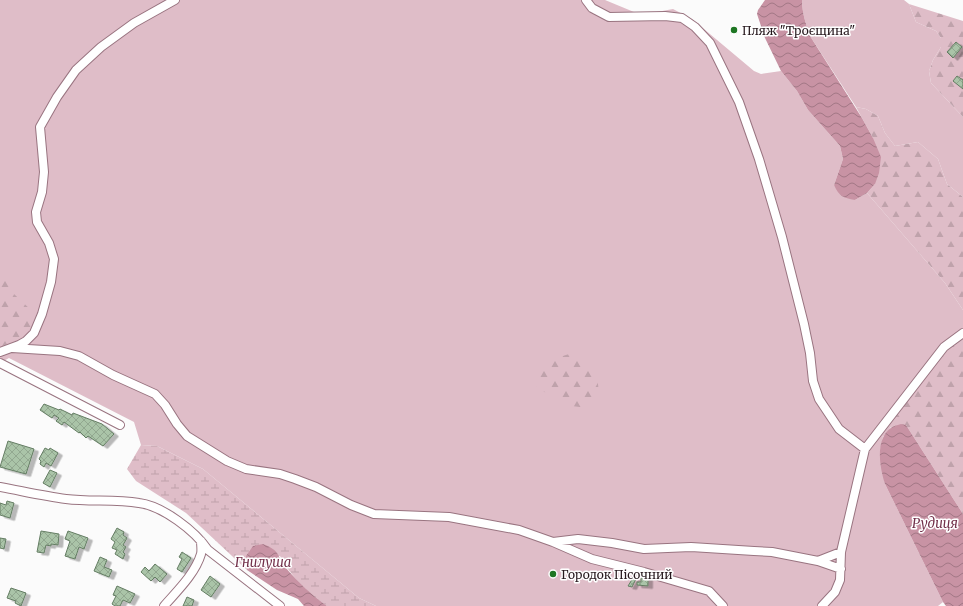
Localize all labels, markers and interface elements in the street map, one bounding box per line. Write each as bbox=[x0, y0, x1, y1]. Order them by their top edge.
place label: Пляж "Троєщина" bbox=[742, 23, 855, 38]
marker: Пляж "Троєщина" bbox=[729, 25, 739, 35]
water label: Рудиця bbox=[912, 515, 958, 532]
water label: Гнилуша bbox=[235, 554, 291, 571]
place label: Городок Пісочний bbox=[561, 567, 673, 582]
marker: Городок Пісочний bbox=[548, 569, 558, 579]

